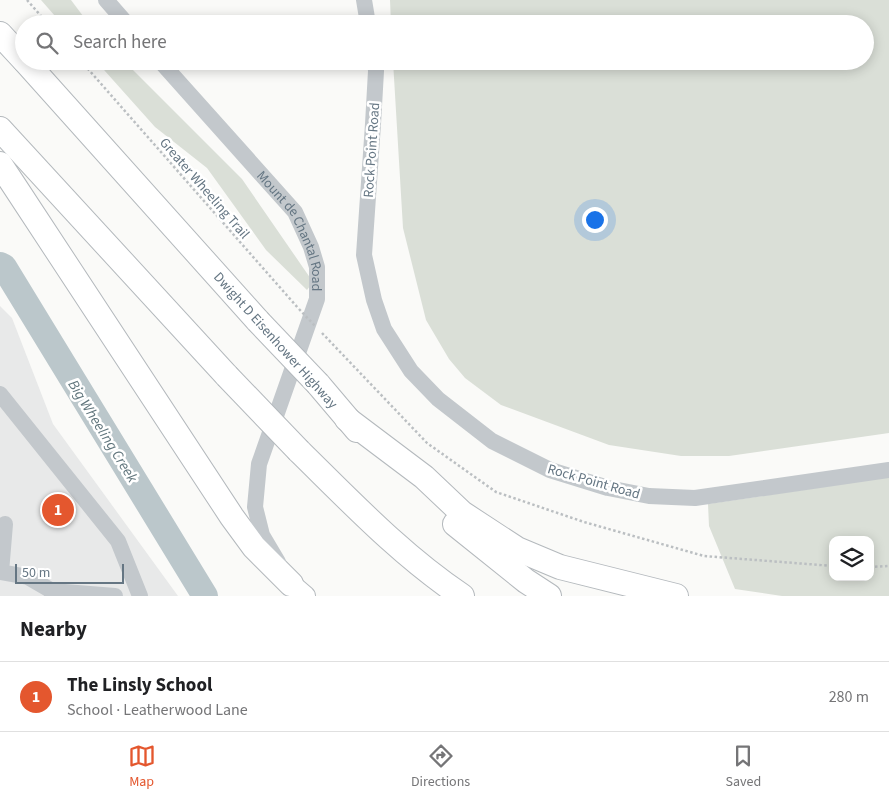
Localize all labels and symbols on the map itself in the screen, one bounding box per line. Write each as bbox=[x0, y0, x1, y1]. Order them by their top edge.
street label: Rock Point Road bbox=[359, 102, 385, 198]
street label: Greater Wheeling Trail bbox=[155, 134, 254, 244]
street label: Mount de Chantal Road bbox=[252, 167, 326, 291]
your location bbox=[582, 207, 608, 233]
street label: Dwight D Eisenhower Highway bbox=[208, 268, 342, 414]
water label: Big Wheeling Creek bbox=[63, 376, 143, 487]
street label: Rock Point Road bbox=[545, 459, 642, 505]
pin: 1 bbox=[42, 491, 74, 529]
scale bar bbox=[15, 561, 124, 584]

